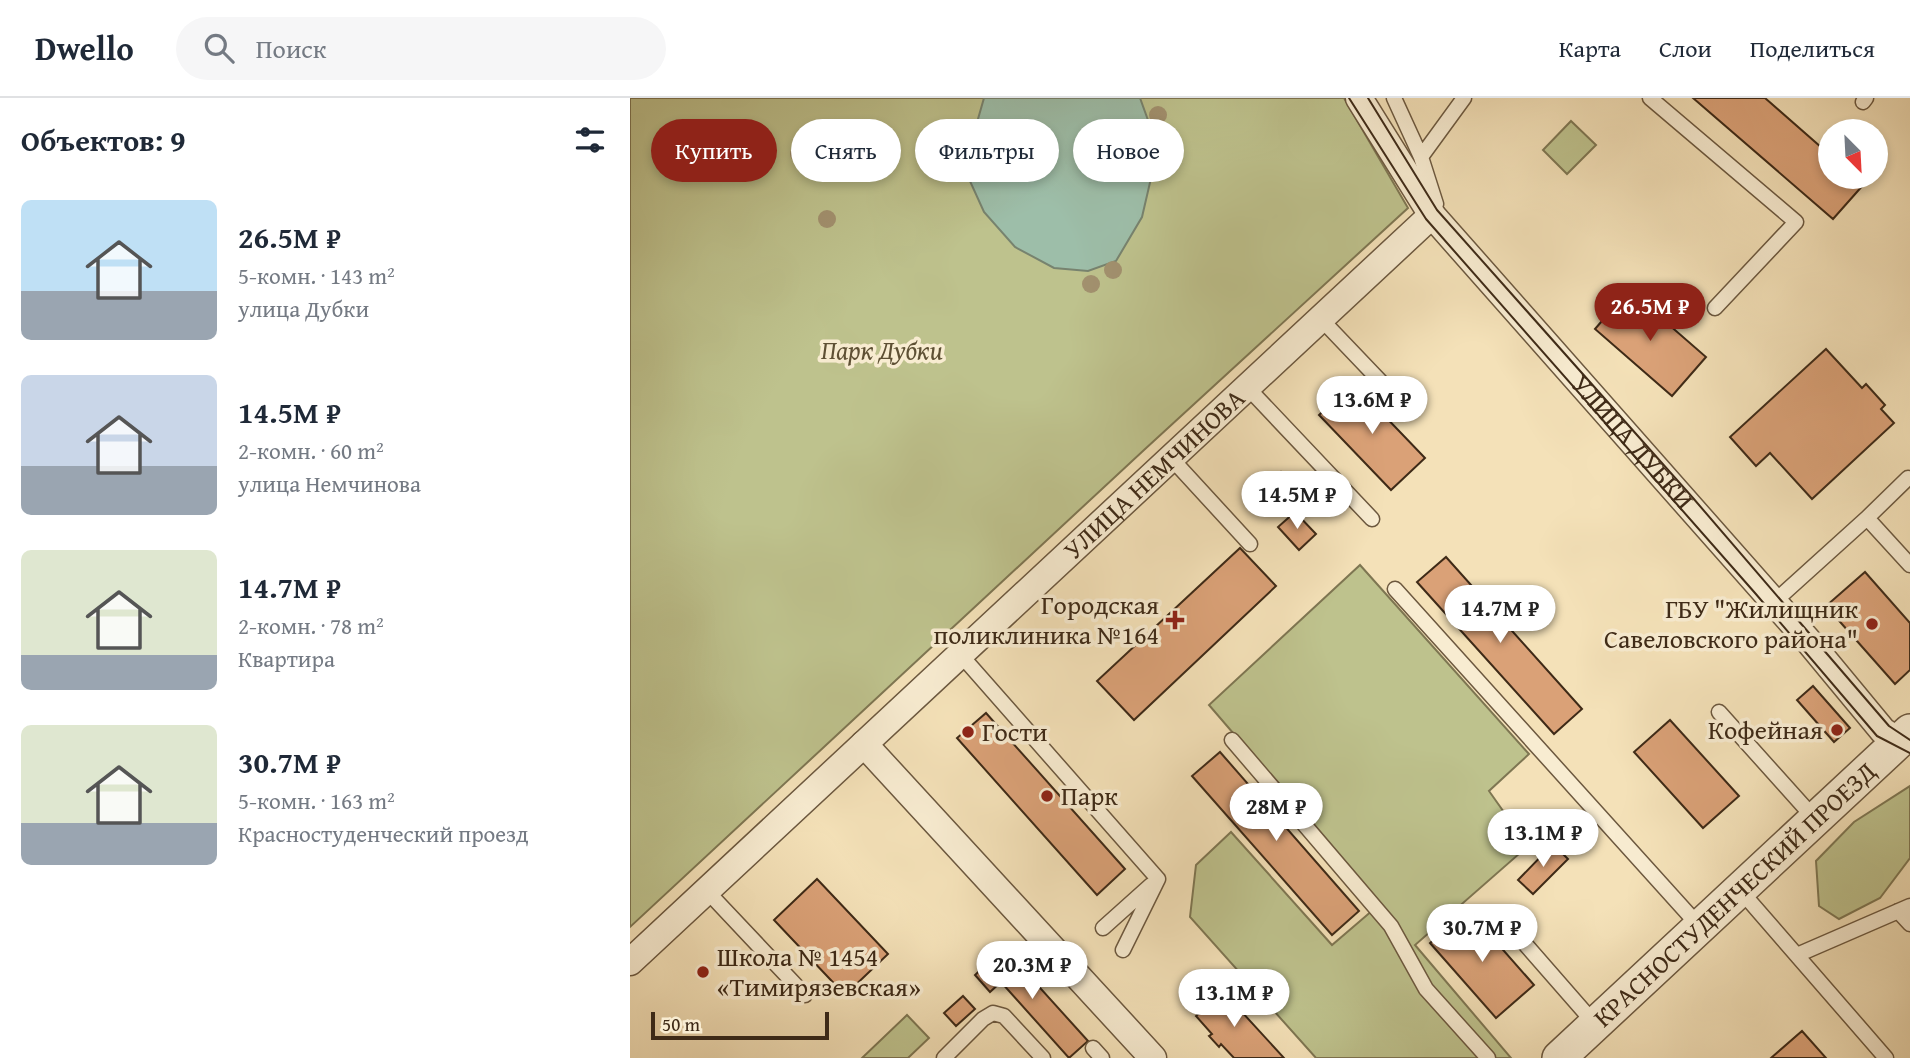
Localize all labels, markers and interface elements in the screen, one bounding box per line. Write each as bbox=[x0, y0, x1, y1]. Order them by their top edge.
search box bbox=[176, 17, 666, 80]
text: Dwello bbox=[35, 24, 134, 72]
icon: search bbox=[200, 29, 238, 67]
text: Поиск bbox=[256, 29, 326, 68]
text: Карта bbox=[1559, 31, 1621, 66]
text: Слои bbox=[1659, 31, 1712, 66]
text: Поделиться bbox=[1750, 31, 1875, 66]
text: Объектов: 9 bbox=[21, 118, 185, 162]
chip: Купить bbox=[651, 119, 777, 182]
chip: Снять bbox=[791, 119, 901, 182]
chip: Фильтры bbox=[915, 119, 1059, 182]
chip: Новое bbox=[1073, 119, 1184, 182]
north arrow bbox=[1818, 119, 1888, 189]
map controls bbox=[1818, 119, 1888, 189]
icon: filters bbox=[571, 121, 609, 159]
text: 26.5M ₽ bbox=[238, 215, 341, 259]
icon: home bbox=[77, 228, 161, 312]
text: 5-комн. · 143 m² bbox=[238, 259, 395, 292]
pin: 26.5M ₽ bbox=[1585, 284, 1715, 343]
text: 26.5M ₽ bbox=[1610, 289, 1690, 322]
text: улица Дубки bbox=[238, 292, 369, 325]
park label: Парк Дубки bbox=[821, 330, 943, 369]
street label: УЛИЦА ДУБКИ bbox=[1563, 366, 1704, 518]
pin: 13.6M ₽ bbox=[1307, 376, 1437, 436]
street label: УЛИЦА НЕМЧИНОВА bbox=[1054, 379, 1253, 568]
text: 13.6M ₽ bbox=[1332, 382, 1412, 415]
text: 14.5M ₽ bbox=[238, 390, 341, 434]
icon: home bbox=[77, 403, 161, 487]
text: 2-комн. · 60 m² bbox=[238, 434, 384, 467]
text: улица Немчинова bbox=[238, 467, 421, 500]
pin: 14.5M ₽ bbox=[1232, 472, 1362, 531]
text: 14.5M ₽ bbox=[1257, 477, 1337, 510]
text: 14.7M ₽ bbox=[238, 565, 341, 609]
icon: home bbox=[77, 578, 161, 662]
place label: Городская поликлиника №164 bbox=[934, 585, 1159, 654]
pin: 14.7M ₽ bbox=[1435, 586, 1565, 645]
place label: ГБУ "Жилищник Савеловского района" bbox=[1604, 589, 1858, 658]
text: 14.7M ₽ bbox=[1460, 591, 1540, 624]
text: 2-комн. · 78 m² bbox=[238, 609, 384, 642]
marker: Городская поликлиника №164 bbox=[1165, 610, 1185, 630]
marker: ГБУ "Жилищник Савеловского района" bbox=[1864, 616, 1880, 632]
text: Квартира bbox=[238, 642, 335, 675]
place label: Кофейная bbox=[1708, 710, 1823, 749]
place label: Гости bbox=[982, 712, 1047, 751]
marker: Кофейная bbox=[1829, 722, 1845, 738]
marker: Гости bbox=[960, 724, 976, 740]
text: 30.7M ₽ bbox=[238, 740, 341, 784]
street label: КРАСНОСТУДЕНЧЕСКИЙ ПРОЕЗД bbox=[1584, 752, 1884, 1036]
icon: home bbox=[77, 753, 161, 837]
place label: Парк bbox=[1061, 776, 1118, 815]
text: 5-комн. · 163 m² bbox=[238, 784, 395, 817]
pin: 28M ₽ bbox=[1227, 784, 1325, 843]
marker: Парк bbox=[1039, 788, 1055, 804]
text: 28M ₽ bbox=[1246, 789, 1306, 822]
pin: 13.1M ₽ bbox=[1478, 810, 1608, 869]
text: 13.1M ₽ bbox=[1503, 815, 1583, 848]
text: Красностуденческий проезд bbox=[238, 817, 529, 850]
pin: 30.7M ₽ bbox=[1417, 904, 1547, 964]
text: 30.7M ₽ bbox=[1442, 910, 1522, 943]
place label: Школа № 1454 «Тимирязевская» bbox=[717, 937, 921, 1006]
pin: 20.3M ₽ bbox=[967, 942, 1097, 1001]
text: 20.3M ₽ bbox=[992, 947, 1072, 980]
marker: Школа № 1454 «Тимирязевская» bbox=[695, 964, 711, 980]
pin: 13.1M ₽ bbox=[1169, 970, 1299, 1029]
text: 13.1M ₽ bbox=[1194, 975, 1274, 1008]
scale bar bbox=[651, 1009, 830, 1041]
text: 50 m bbox=[662, 1010, 700, 1038]

